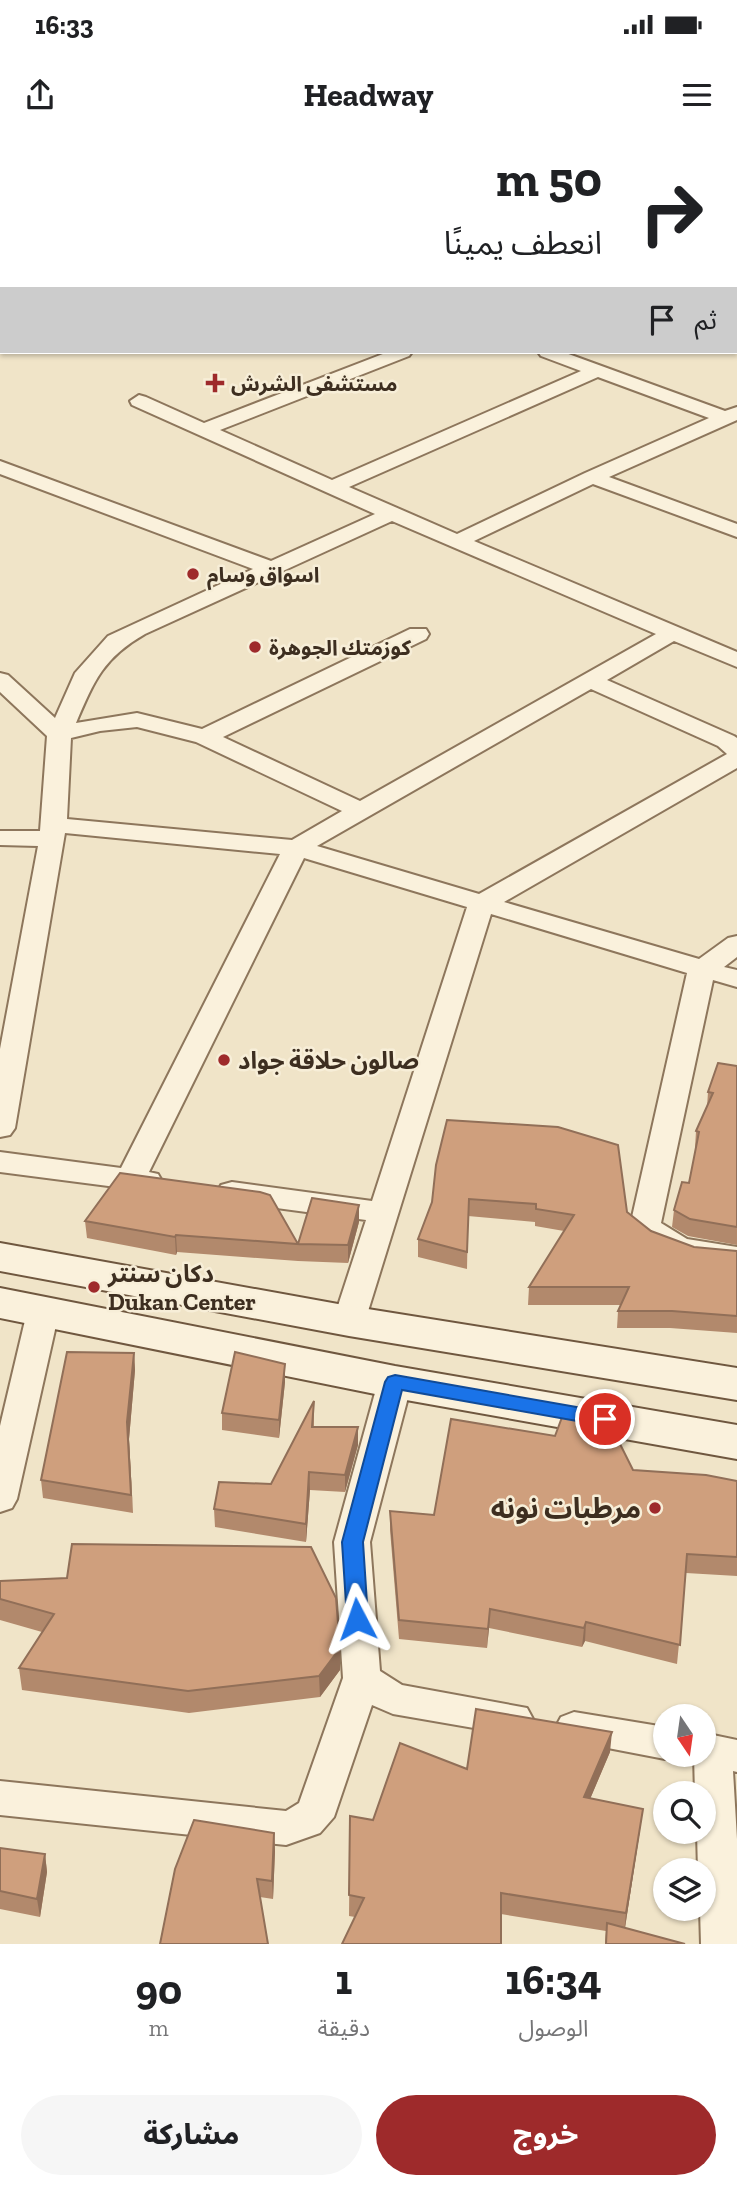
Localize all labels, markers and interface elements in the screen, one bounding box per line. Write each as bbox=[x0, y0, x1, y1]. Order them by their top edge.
text: 16:33 bbox=[35, 9, 94, 41]
icon: share bbox=[21, 76, 59, 114]
text: Headway bbox=[303, 76, 434, 114]
icon: menu bbox=[678, 76, 716, 114]
text: 50 m bbox=[496, 150, 602, 209]
icon: right bbox=[626, 168, 717, 259]
text: انعطف يمينًا bbox=[444, 224, 602, 262]
icon: arrive bbox=[643, 301, 681, 339]
text: ثم bbox=[695, 304, 717, 336]
place label: مستشفى الشرش bbox=[231, 371, 397, 396]
marker: مستشفى الشرش bbox=[205, 373, 225, 393]
place label: اسواق وسام bbox=[207, 562, 319, 591]
marker: اسواق وسام bbox=[185, 566, 201, 582]
place label: كوزمتك الجوهرة bbox=[269, 635, 412, 660]
marker: كوزمتك الجوهرة bbox=[247, 639, 263, 655]
place label: صالون حلاقة جواد bbox=[238, 1046, 419, 1075]
marker: صالون حلاقة جواد bbox=[216, 1052, 232, 1068]
place label: دكان سنتر Dukan Center bbox=[107, 1259, 256, 1316]
marker: دكان سنتر Dukan Center bbox=[86, 1279, 102, 1295]
pin bbox=[575, 1389, 635, 1449]
icon: arrive bbox=[586, 1400, 624, 1438]
place label: مرطبات نونه bbox=[491, 1492, 641, 1525]
marker: مرطبات نونه bbox=[647, 1500, 663, 1516]
position arrow bbox=[320, 1582, 394, 1656]
north arrow bbox=[653, 1704, 716, 1768]
map controls bbox=[653, 1704, 716, 1921]
button: search bbox=[653, 1781, 716, 1844]
button: layers bbox=[653, 1858, 716, 1921]
text: 1 bbox=[335, 1954, 352, 2005]
text: 16:34 bbox=[505, 1954, 602, 2005]
text: 90 bbox=[135, 1964, 182, 2015]
text: m bbox=[149, 2014, 169, 2042]
text: دقيقة bbox=[318, 2014, 370, 2042]
text: الوصول bbox=[519, 2014, 588, 2042]
button: مشاركة bbox=[21, 2095, 362, 2175]
button: خروج bbox=[376, 2095, 716, 2175]

